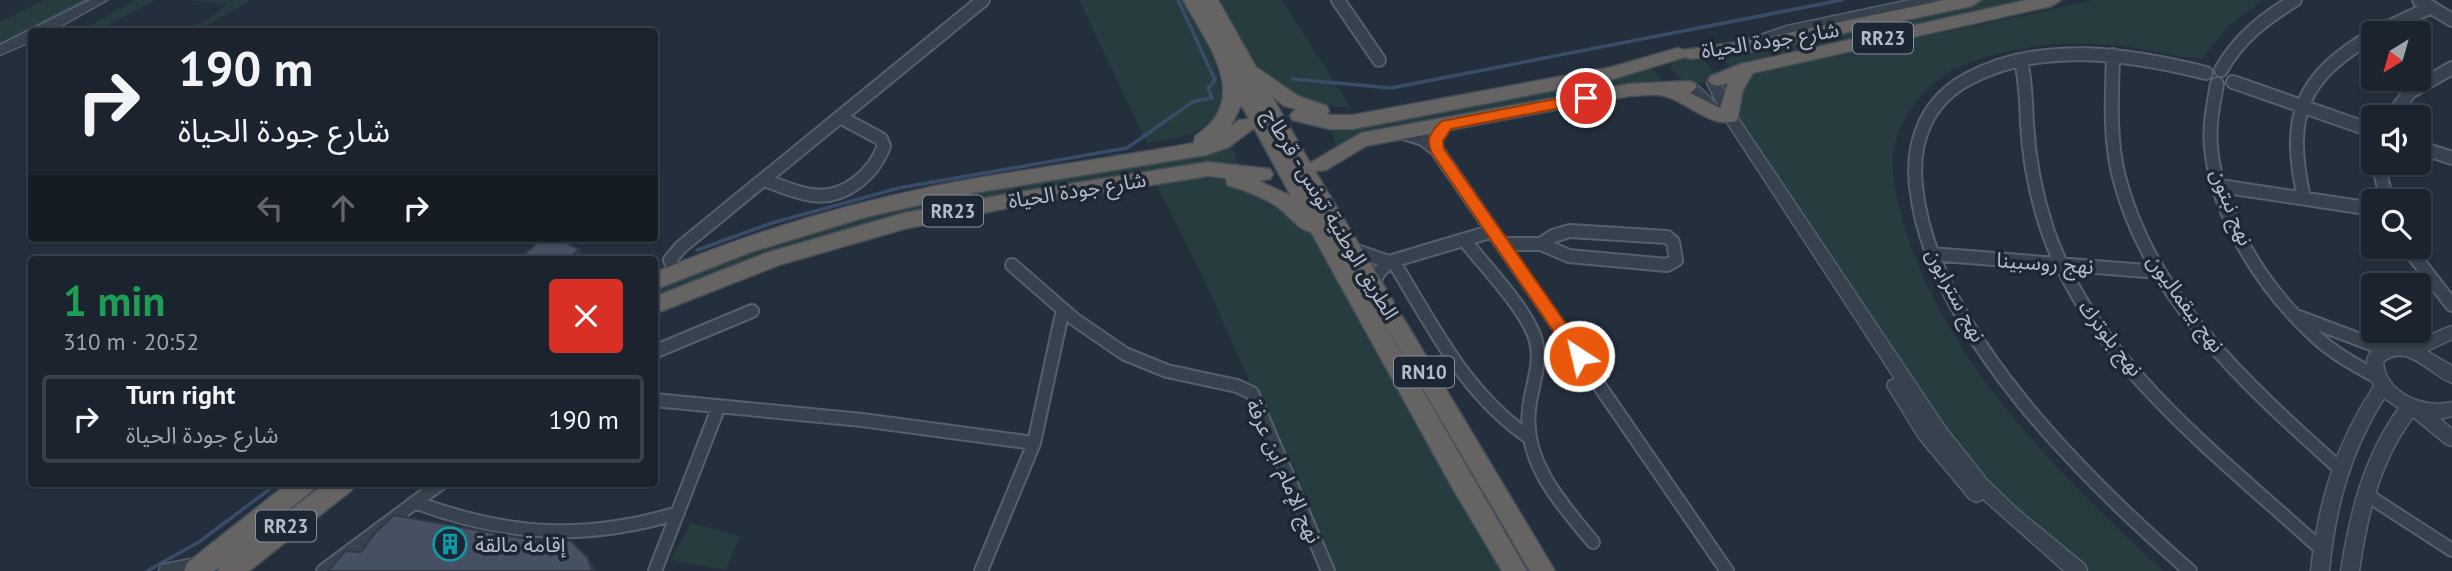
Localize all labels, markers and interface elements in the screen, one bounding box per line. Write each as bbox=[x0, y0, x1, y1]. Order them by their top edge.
street label: شارع جودة الحياة bbox=[1699, 16, 1841, 66]
north arrow bbox=[2361, 21, 2431, 91]
map controls bbox=[2361, 21, 2431, 343]
road number: RR23 bbox=[1853, 22, 1913, 54]
text: 190 m bbox=[178, 36, 313, 100]
icon: right bbox=[63, 56, 154, 147]
pin bbox=[1556, 68, 1616, 128]
icon: arrive bbox=[1567, 79, 1605, 117]
street label: الطريق الوطنية تونس - قرطاج bbox=[1255, 103, 1405, 326]
button: sound bbox=[2361, 105, 2431, 175]
text: شارع جودة الحياة bbox=[178, 109, 390, 151]
street label: نهج نبتون bbox=[2203, 165, 2260, 250]
street label: شارع جودة الحياة bbox=[1006, 166, 1148, 216]
icon: left bbox=[251, 189, 289, 227]
icon: ahead bbox=[324, 189, 362, 227]
icon: right bbox=[397, 189, 435, 227]
button: search bbox=[2361, 189, 2431, 259]
road number: RR23 bbox=[923, 196, 983, 226]
street label: نهج سترابون bbox=[1918, 243, 1992, 348]
street label: نهج روسبينا bbox=[1995, 246, 2095, 282]
street label: نهج بيقماليون bbox=[2140, 248, 2231, 359]
text: 1 min bbox=[63, 273, 165, 328]
button: layers bbox=[2361, 273, 2431, 343]
button: close bbox=[549, 279, 623, 353]
street label: نهج بلوترك bbox=[2071, 294, 2149, 383]
position arrow bbox=[1542, 319, 1616, 393]
text: 310 m · 20:52 bbox=[63, 327, 199, 356]
road number: RN10 bbox=[1394, 356, 1454, 388]
text: Turn right bbox=[126, 378, 235, 411]
street label: نهج الإمام ابن عرفة bbox=[1237, 395, 1328, 549]
icon: right bbox=[67, 400, 105, 438]
text: 190 m bbox=[548, 403, 619, 436]
text: شارع جودة الحياة bbox=[126, 420, 279, 449]
road number: RR23 bbox=[256, 510, 316, 541]
building icon: إقامة مالقة bbox=[431, 525, 469, 563]
place label: إقامة مالقة bbox=[475, 531, 566, 558]

